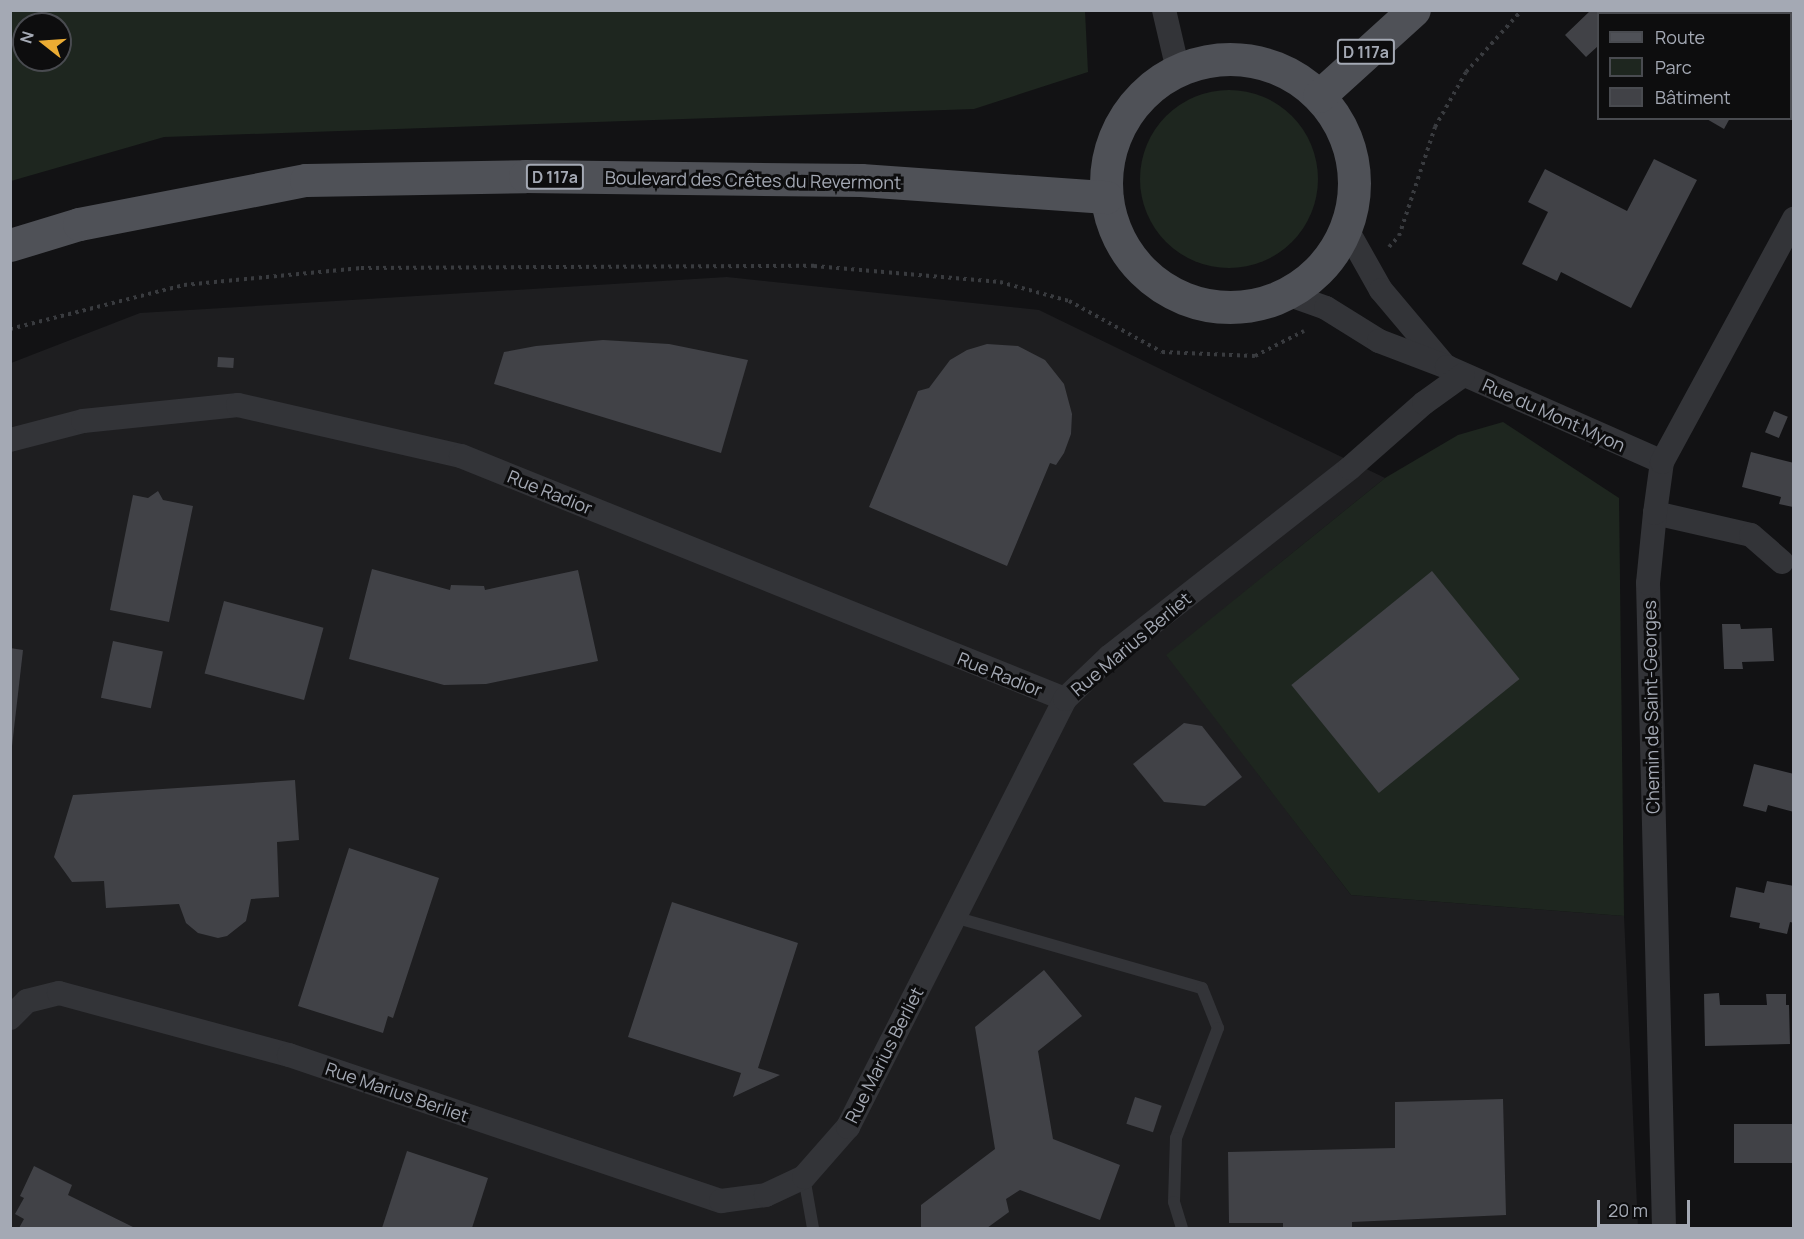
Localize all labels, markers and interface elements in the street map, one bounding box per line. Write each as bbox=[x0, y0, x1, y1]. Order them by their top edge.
north arrow bbox=[12, 12, 72, 72]
legend bbox=[1597, 12, 1792, 120]
text: Route bbox=[1655, 25, 1705, 49]
text: N bbox=[14, 29, 39, 46]
road number: D 117a bbox=[1336, 39, 1396, 65]
text: Parc bbox=[1655, 55, 1692, 79]
text: Bâtiment bbox=[1655, 85, 1731, 109]
road number: D 117a bbox=[525, 164, 585, 190]
street label: Boulevard des Crêtes du Revermont bbox=[605, 167, 901, 193]
street label: Rue du Mont Myon bbox=[1479, 374, 1629, 456]
street label: Rue Radior bbox=[504, 465, 596, 519]
street label: Rue Marius Berliet bbox=[1067, 588, 1195, 700]
street label: Chemin de Saint-Georges bbox=[1638, 600, 1664, 814]
street label: Rue Radior bbox=[954, 647, 1046, 701]
street label: Rue Marius Berliet bbox=[840, 983, 928, 1127]
street label: Rue Marius Berliet bbox=[323, 1057, 471, 1127]
scale bar bbox=[1600, 1188, 1693, 1226]
text: 20 m bbox=[1608, 1198, 1648, 1222]

